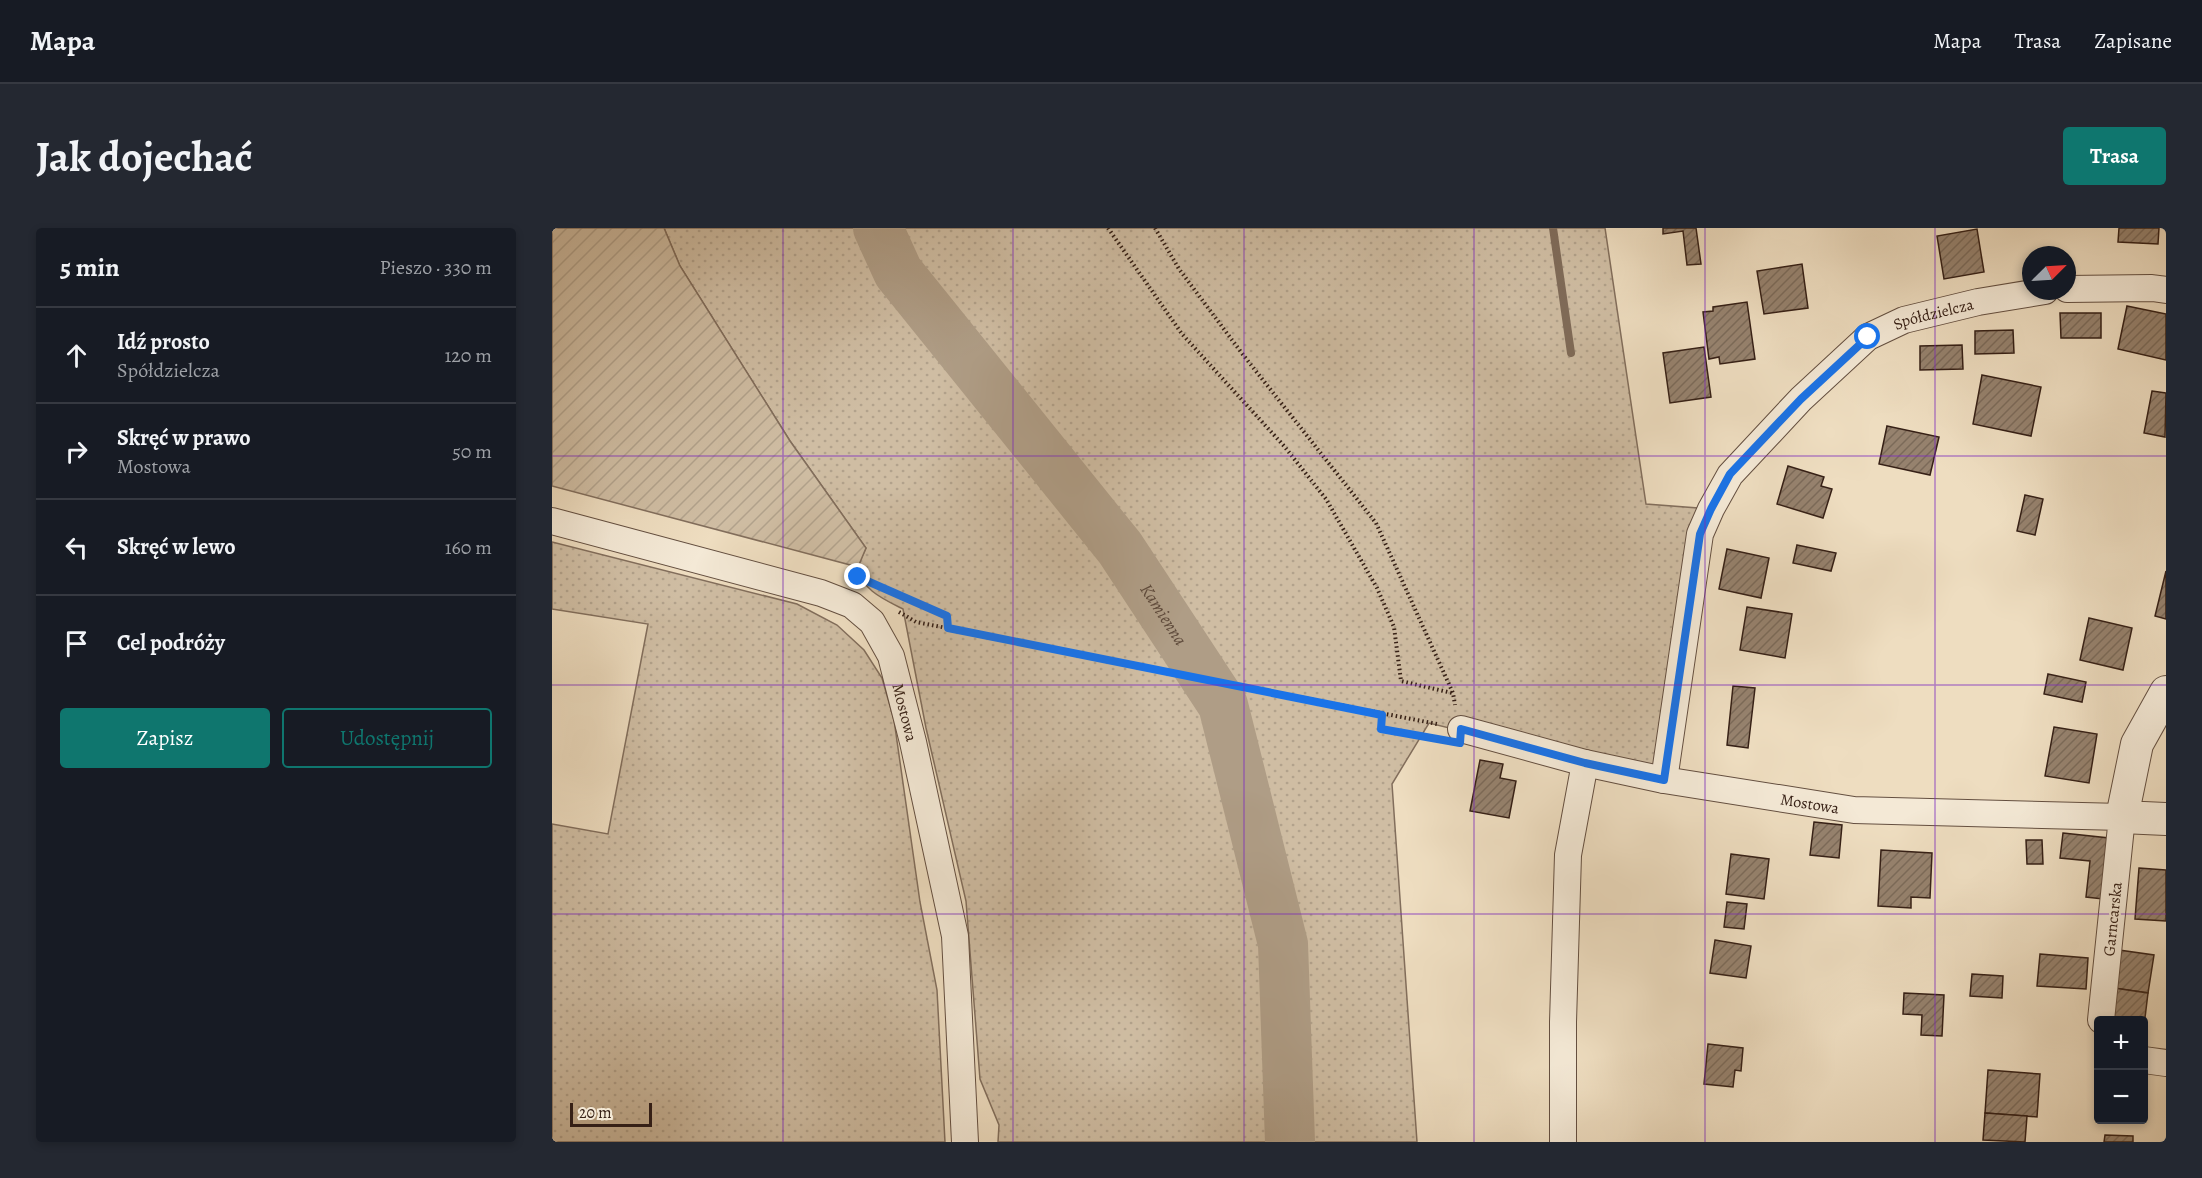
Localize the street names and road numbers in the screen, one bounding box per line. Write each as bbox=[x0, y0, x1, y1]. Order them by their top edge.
street label: Spółdzielcza bbox=[1890, 293, 1977, 336]
street label: Mostowa bbox=[886, 681, 923, 744]
street label: Mostowa bbox=[1779, 789, 1841, 820]
street label: Garncarska bbox=[2098, 880, 2128, 957]

